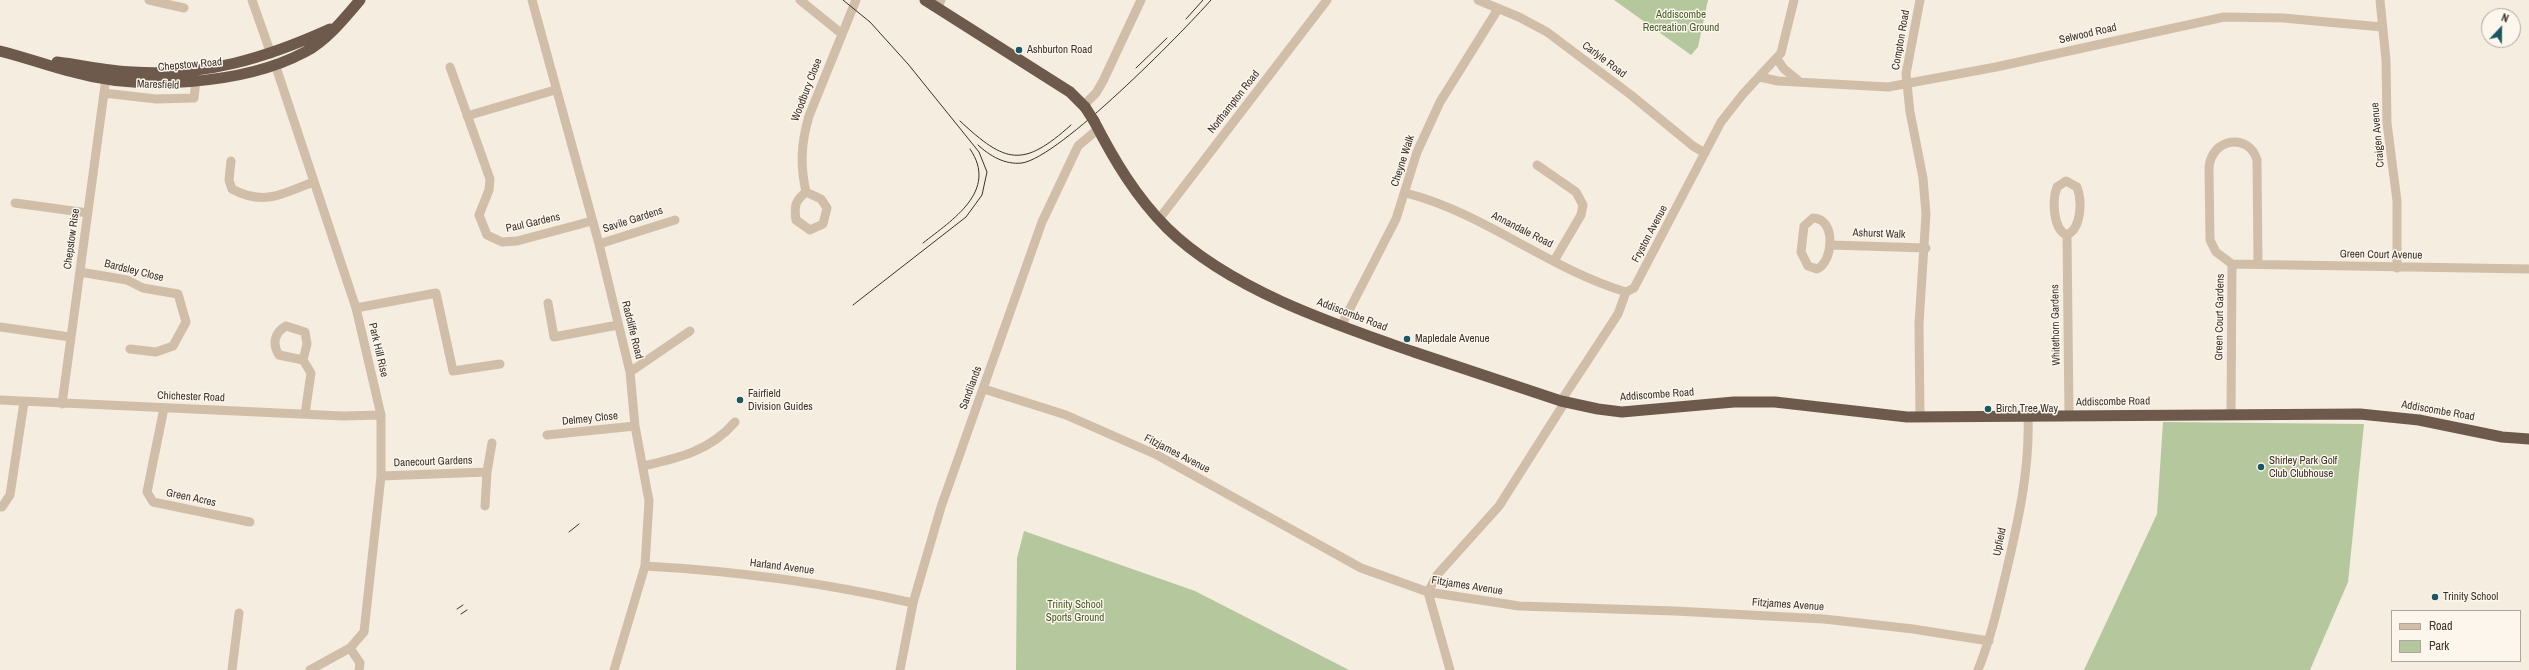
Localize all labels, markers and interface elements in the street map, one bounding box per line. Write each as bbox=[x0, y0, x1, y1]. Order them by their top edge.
park label: Addiscombe Recreation Ground bbox=[1643, 8, 1719, 34]
north arrow bbox=[2481, 8, 2521, 48]
street label: Compton Road bbox=[1889, 9, 1913, 71]
text: N bbox=[2499, 10, 2511, 26]
street label: Selwood Road bbox=[2058, 21, 2118, 47]
street label: Carlyle Road bbox=[1579, 39, 1629, 81]
place label: Ashburton Road bbox=[1027, 43, 1092, 57]
marker: Ashburton Road bbox=[1014, 45, 1024, 55]
street label: Chepstow Road bbox=[157, 56, 223, 74]
street label: Woodbury Close bbox=[789, 57, 825, 123]
street label: Northampton Road bbox=[1205, 68, 1263, 136]
street label: Maresfield bbox=[137, 78, 179, 92]
street label: Craigen Avenue bbox=[2369, 102, 2387, 168]
street label: Cheyne Walk bbox=[1388, 134, 1418, 188]
street label: Fryston Avenue bbox=[1629, 203, 1671, 265]
street label: Savile Gardens bbox=[601, 204, 665, 236]
street label: Chepstow Rise bbox=[61, 208, 83, 270]
street label: Annandale Road bbox=[1489, 209, 1555, 251]
street label: Paul Gardens bbox=[505, 210, 561, 236]
street label: Ashurst Walk bbox=[1852, 226, 1906, 242]
street label: Green Court Avenue bbox=[2340, 248, 2422, 262]
street label: Bardsley Close bbox=[103, 257, 165, 285]
street label: Green Court Gardens bbox=[2213, 274, 2227, 360]
street label: Whitethorn Gardens bbox=[2049, 284, 2063, 366]
street label: Addiscombe Road bbox=[1315, 296, 1389, 334]
street label: Radcliffe Road bbox=[618, 300, 646, 360]
street label: Park Hill Rise bbox=[365, 322, 391, 378]
place label: Mapledale Avenue bbox=[1415, 332, 1490, 346]
marker: Mapledale Avenue bbox=[1402, 334, 1412, 344]
street label: Sandilands bbox=[957, 365, 985, 411]
street label: Addiscombe Road bbox=[1620, 386, 1694, 404]
place label: Fairfield Division Guides bbox=[748, 387, 813, 413]
street label: Chichester Road bbox=[157, 389, 225, 405]
marker: Fairfield Division Guides bbox=[735, 395, 745, 405]
street label: Addiscombe Road bbox=[2076, 395, 2150, 409]
street label: Addiscombe Road bbox=[2400, 398, 2476, 424]
place label: Birch Tree Way bbox=[1996, 402, 2058, 416]
marker: Birch Tree Way bbox=[1983, 404, 1993, 414]
street label: Delmey Close bbox=[561, 410, 619, 428]
street label: Fitzjames Avenue bbox=[1142, 432, 1212, 476]
street label: Danecourt Gardens bbox=[393, 454, 473, 470]
place label: Shirley Park Golf Club Clubhouse bbox=[2269, 454, 2337, 480]
marker: Shirley Park Golf Club Clubhouse bbox=[2256, 462, 2266, 472]
street label: Green Acres bbox=[165, 486, 217, 510]
street label: Upfield bbox=[1991, 527, 2009, 557]
street label: Harland Avenue bbox=[749, 557, 815, 577]
street label: Fitzjames Avenue bbox=[1430, 574, 1504, 598]
place label: Trinity School bbox=[2443, 590, 2498, 604]
marker: Trinity School bbox=[2430, 592, 2440, 602]
street label: Fitzjames Avenue bbox=[1752, 596, 1824, 614]
park label: Trinity School Sports Ground bbox=[1046, 598, 1104, 624]
legend bbox=[2391, 610, 2521, 662]
text: Road bbox=[2429, 618, 2453, 634]
text: Park bbox=[2429, 638, 2449, 654]

